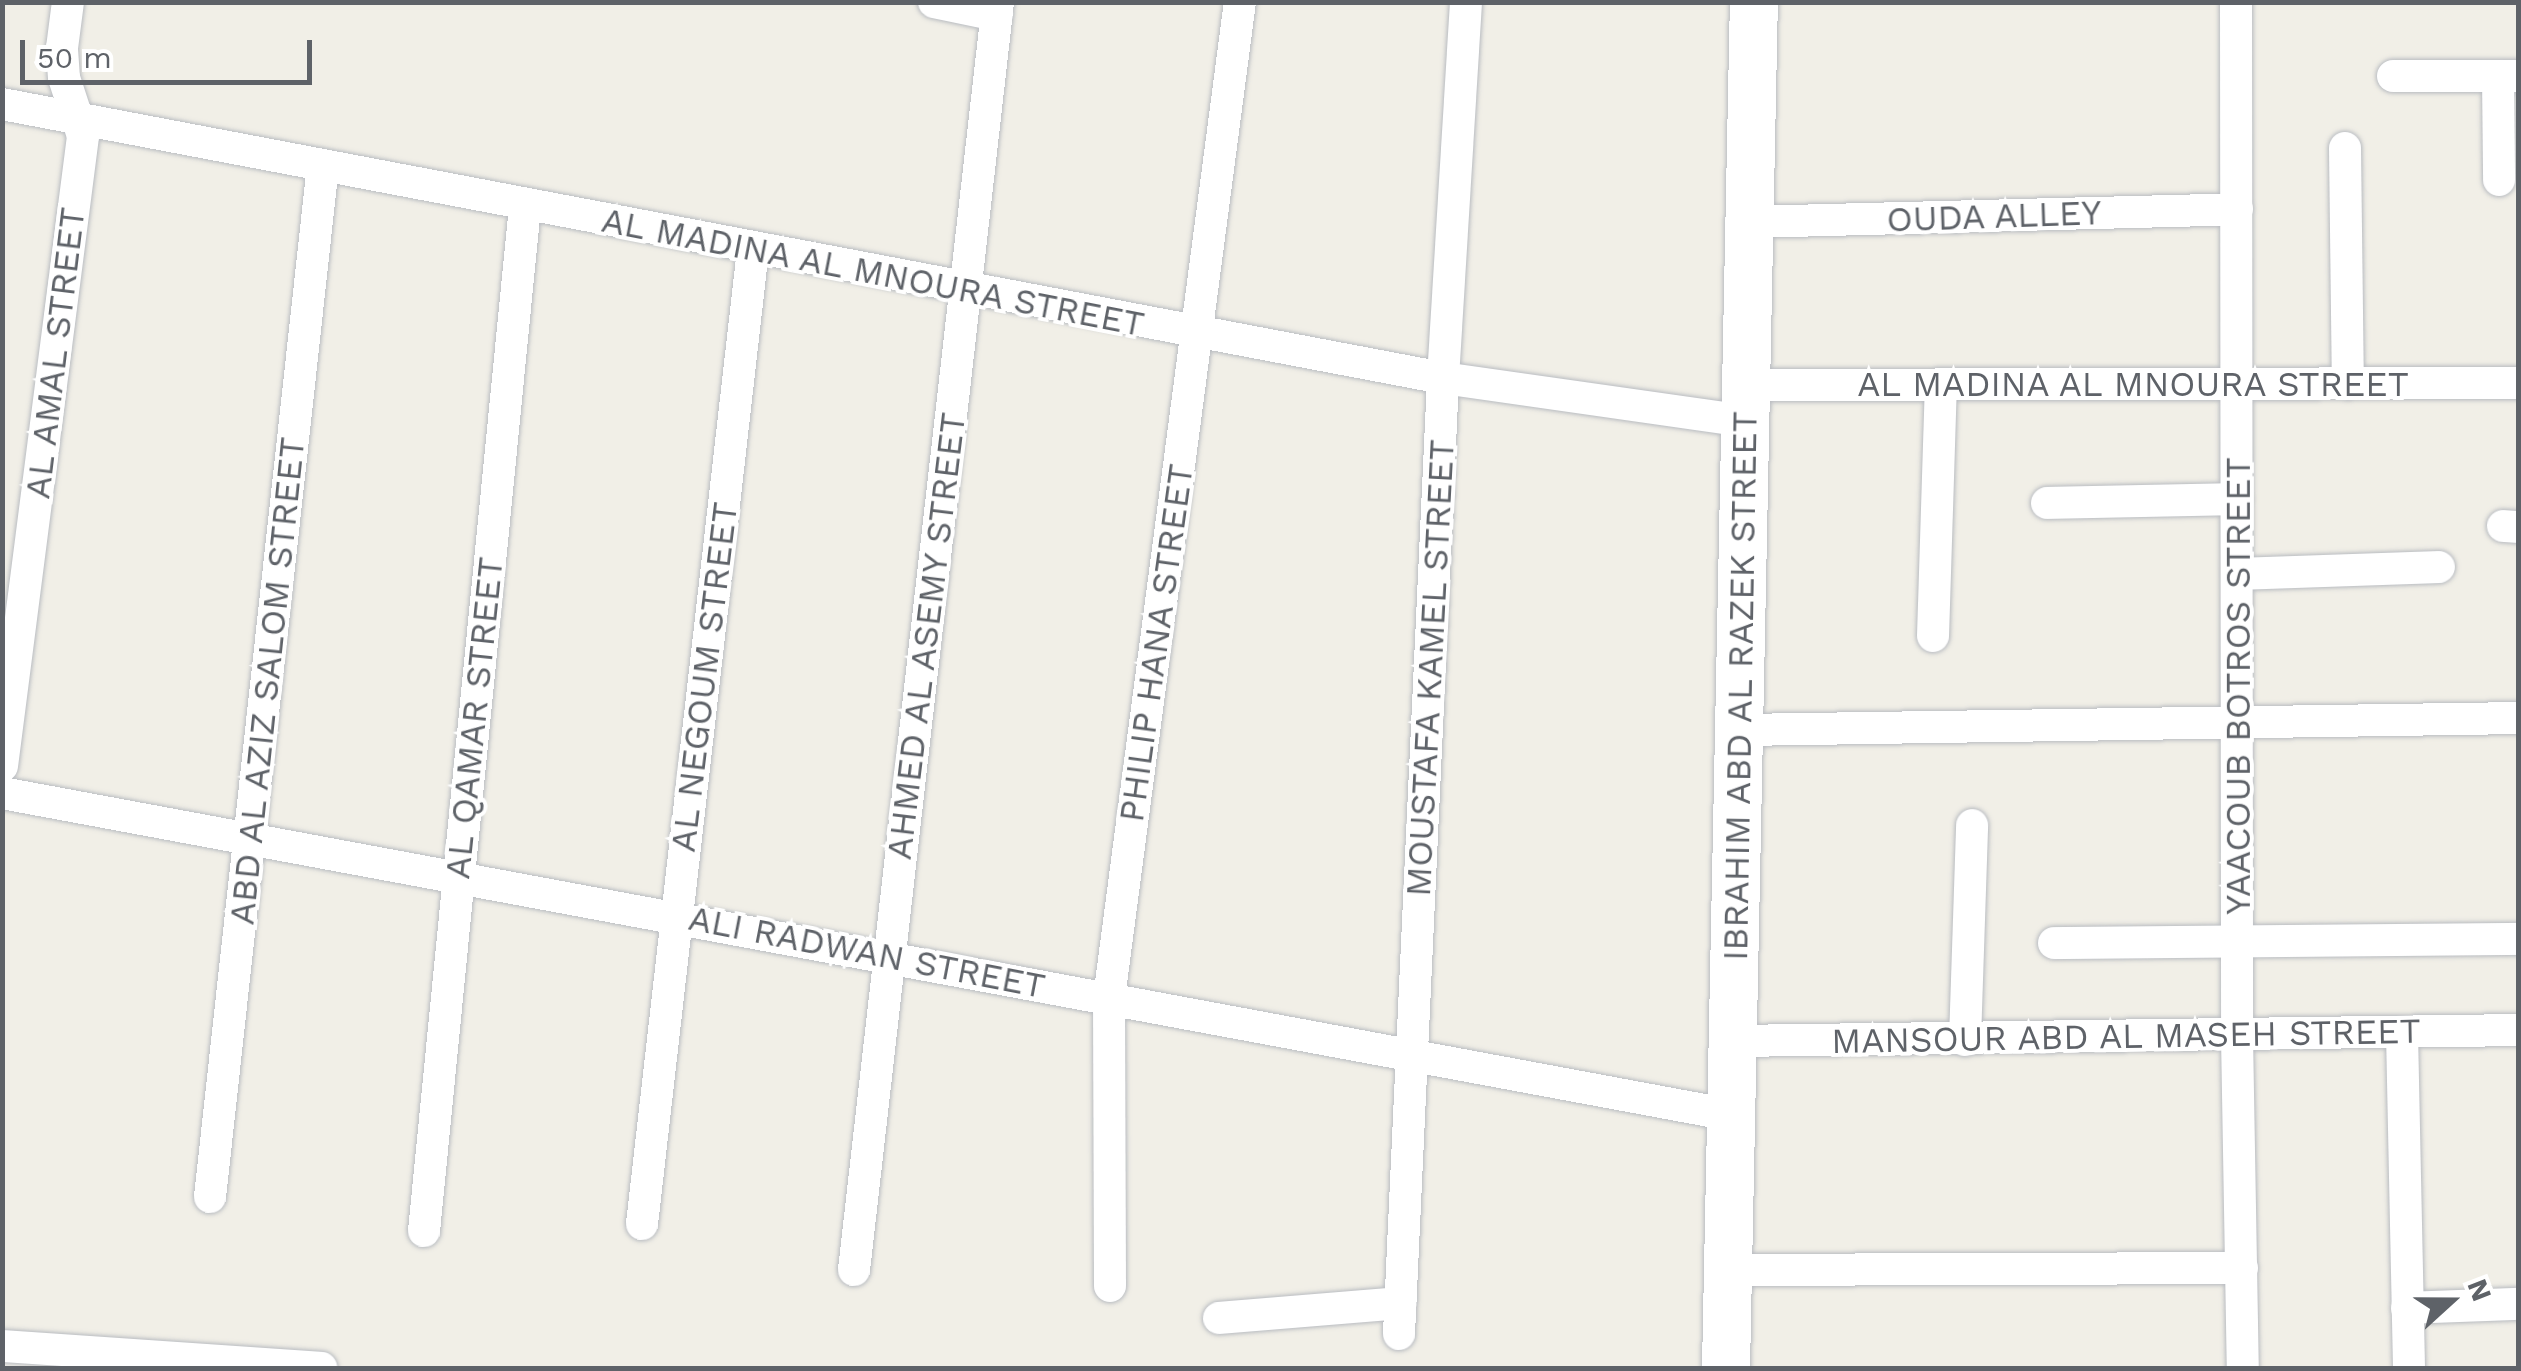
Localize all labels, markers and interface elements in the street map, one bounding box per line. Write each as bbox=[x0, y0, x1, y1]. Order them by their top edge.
scale bar bbox=[25, 20, 318, 82]
text: 50 m bbox=[37, 40, 112, 75]
street label: OUDA ALLEY bbox=[1884, 191, 2104, 241]
street label: AL MADINA AL MNOURA STREET bbox=[595, 198, 1151, 346]
street label: AL AMAL STREET bbox=[16, 203, 94, 503]
street label: AL MADINA AL MNOURA STREET bbox=[1854, 363, 2412, 405]
street label: AHMED AL ASEMY STREET bbox=[877, 408, 975, 864]
street label: IBRAHIM ABD AL RAZEK STREET bbox=[1714, 409, 1766, 963]
street label: ABD AL AZIZ SALOM STREET bbox=[220, 433, 314, 929]
street label: MOUSTAFA KAMEL STREET bbox=[1397, 437, 1463, 899]
street label: YAACOUB BOTROS STREET bbox=[2217, 457, 2259, 915]
street label: PHILIP HANA STREET bbox=[1110, 460, 1202, 826]
street label: AL NEGOUM STREET bbox=[662, 499, 746, 855]
street label: AL QAMAR STREET bbox=[436, 555, 512, 881]
street label: ALI RADWAN STREET bbox=[685, 897, 1049, 1007]
street label: MANSOUR ABD AL MASEH STREET bbox=[1829, 1010, 2423, 1062]
north arrow bbox=[2401, 1251, 2501, 1351]
text: N bbox=[2460, 1274, 2499, 1306]

